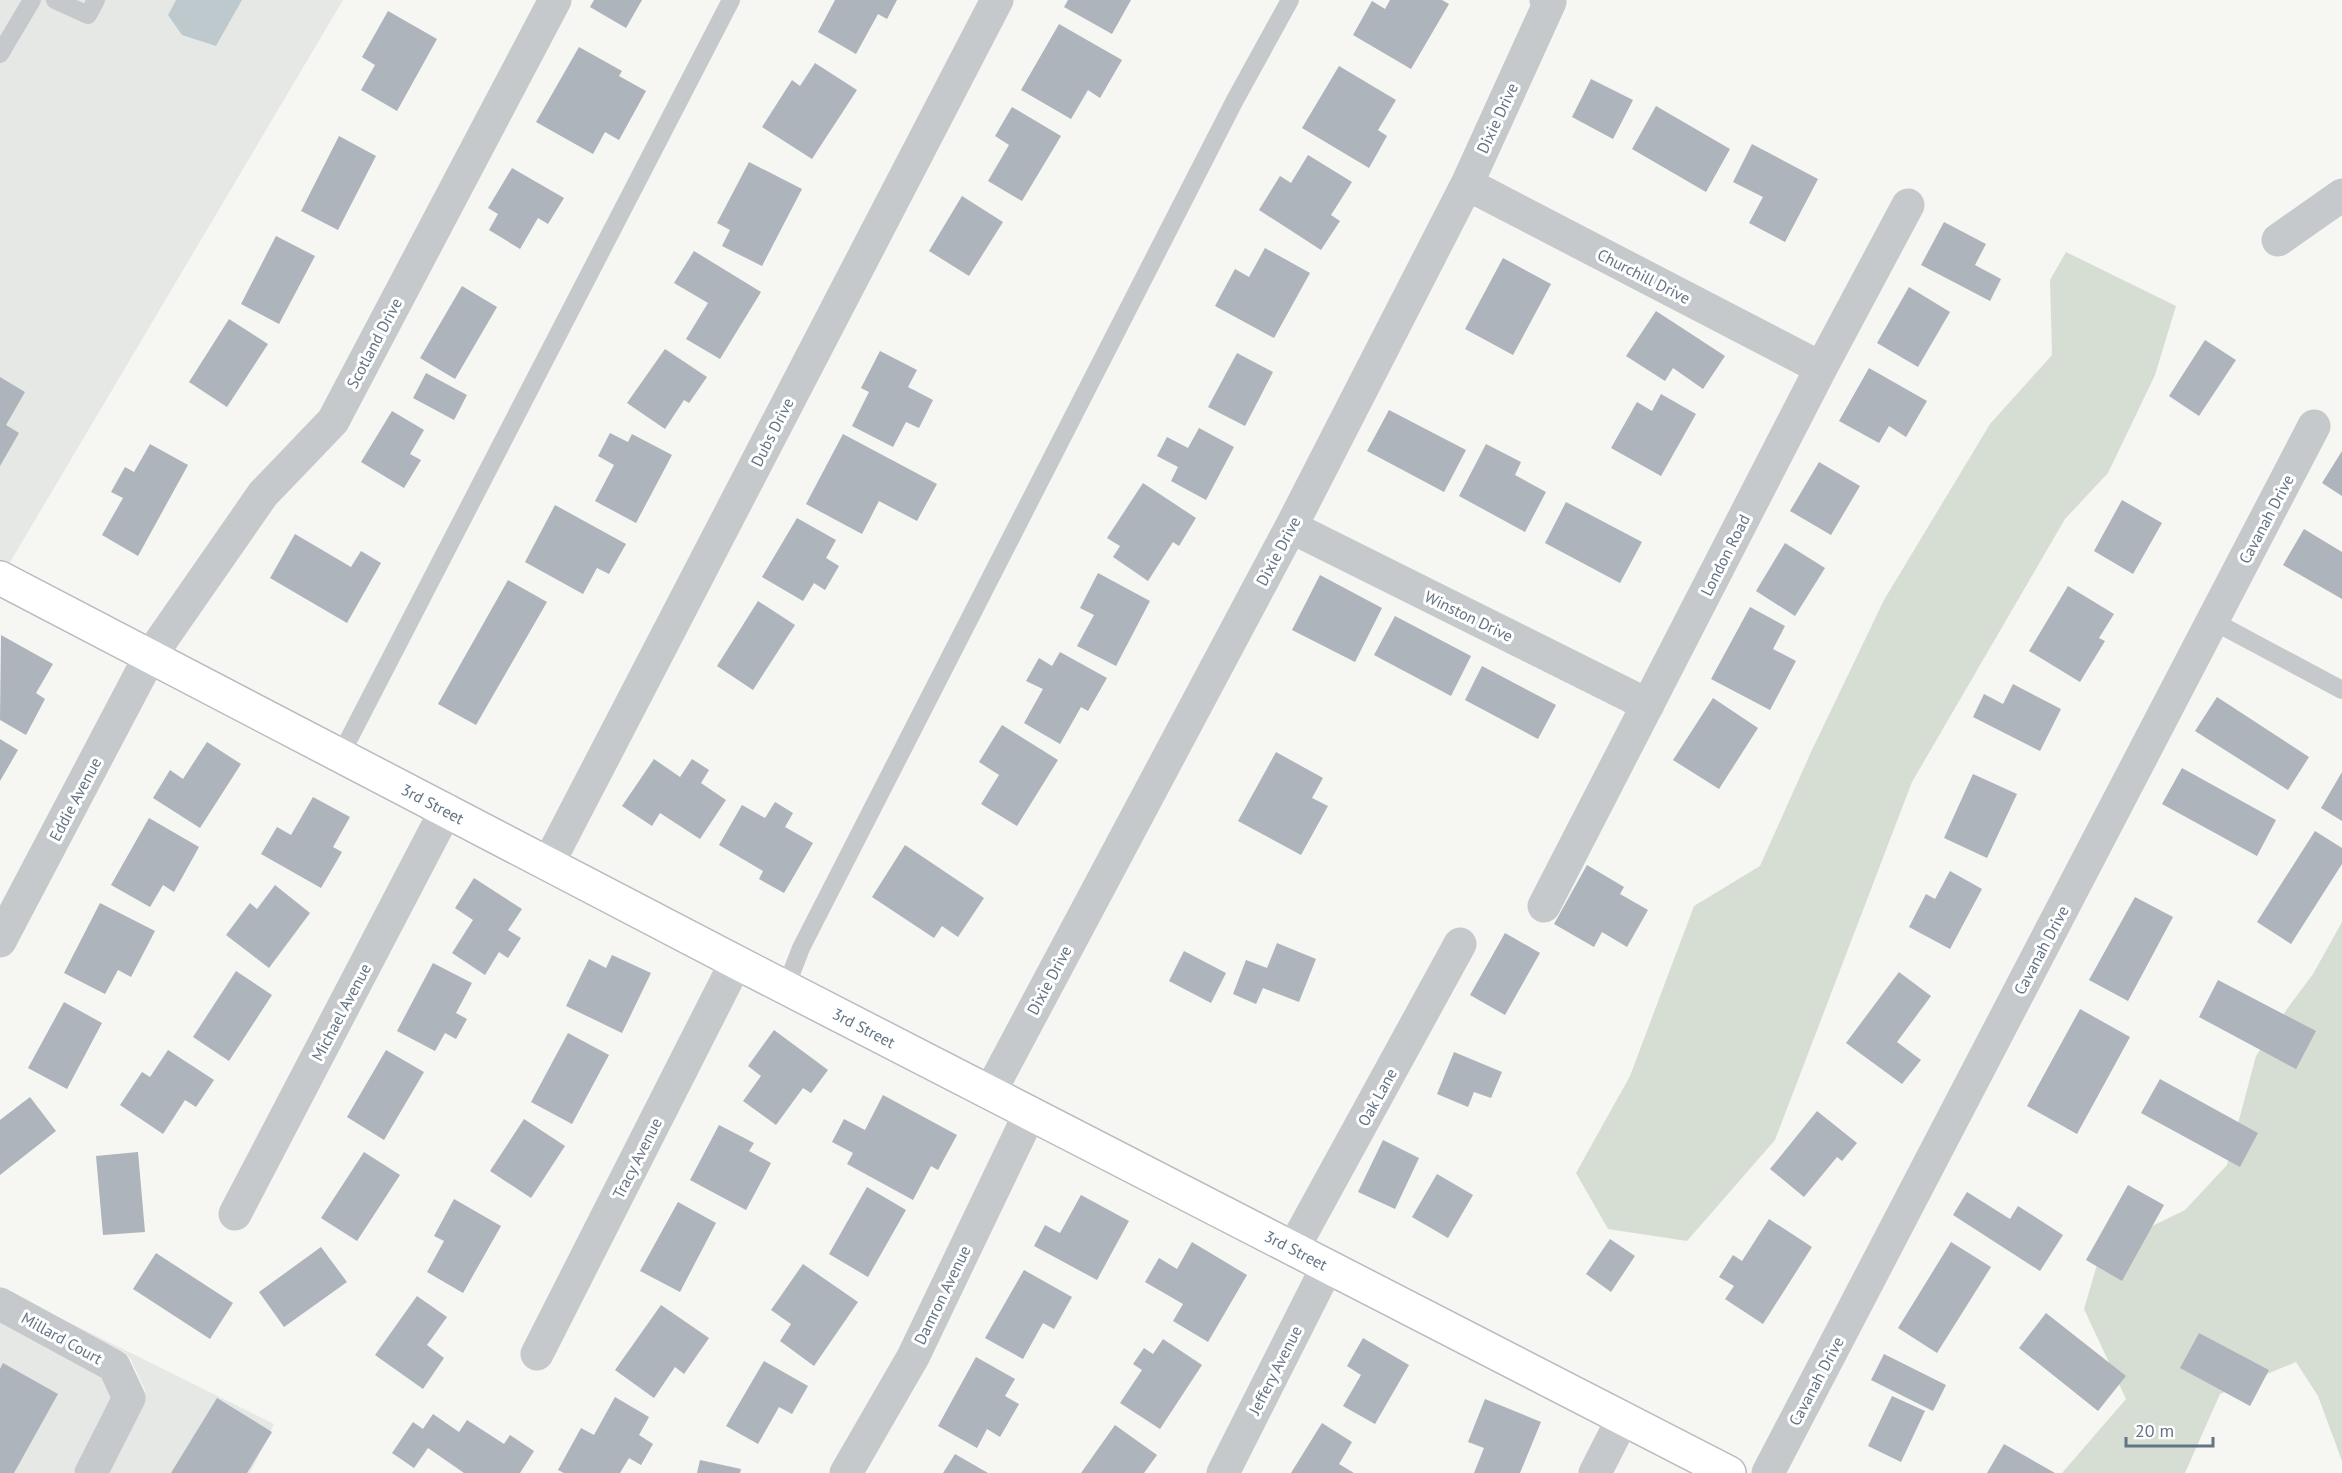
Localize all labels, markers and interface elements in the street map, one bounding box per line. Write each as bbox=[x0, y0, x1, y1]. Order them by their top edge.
street label: Dixie Drive bbox=[1472, 80, 1522, 156]
street label: Churchill Drive bbox=[1594, 244, 1694, 308]
street label: Scotland Drive bbox=[342, 294, 406, 392]
street label: Dubs Drive bbox=[746, 394, 798, 470]
street label: Cavanah Drive bbox=[2234, 471, 2298, 567]
street label: London Road bbox=[1696, 511, 1754, 599]
street label: Dixie Drive bbox=[1251, 513, 1305, 589]
street label: Winston Drive bbox=[1422, 586, 1516, 646]
street label: Eddie Avenue bbox=[45, 754, 105, 844]
street label: 3rd Street bbox=[398, 779, 468, 829]
street label: Cavanah Drive bbox=[2009, 902, 2073, 998]
street label: Dixie Drive bbox=[1022, 942, 1076, 1018]
street label: Michael Avenue bbox=[307, 960, 375, 1064]
street label: 3rd Street bbox=[829, 1003, 899, 1053]
street label: Oak Lane bbox=[1353, 1065, 1401, 1129]
street label: Tracy Avenue bbox=[608, 1114, 666, 1202]
street label: 3rd Street bbox=[1261, 1226, 1331, 1275]
street label: Damron Avenue bbox=[909, 1242, 975, 1348]
street label: Millard Court bbox=[18, 1308, 107, 1369]
street label: Jeffery Avenue bbox=[1244, 1322, 1306, 1419]
street label: Cavanah Drive bbox=[1784, 1333, 1848, 1429]
scale bar bbox=[2126, 1410, 2213, 1448]
text: 20 m bbox=[2135, 1419, 2174, 1442]

